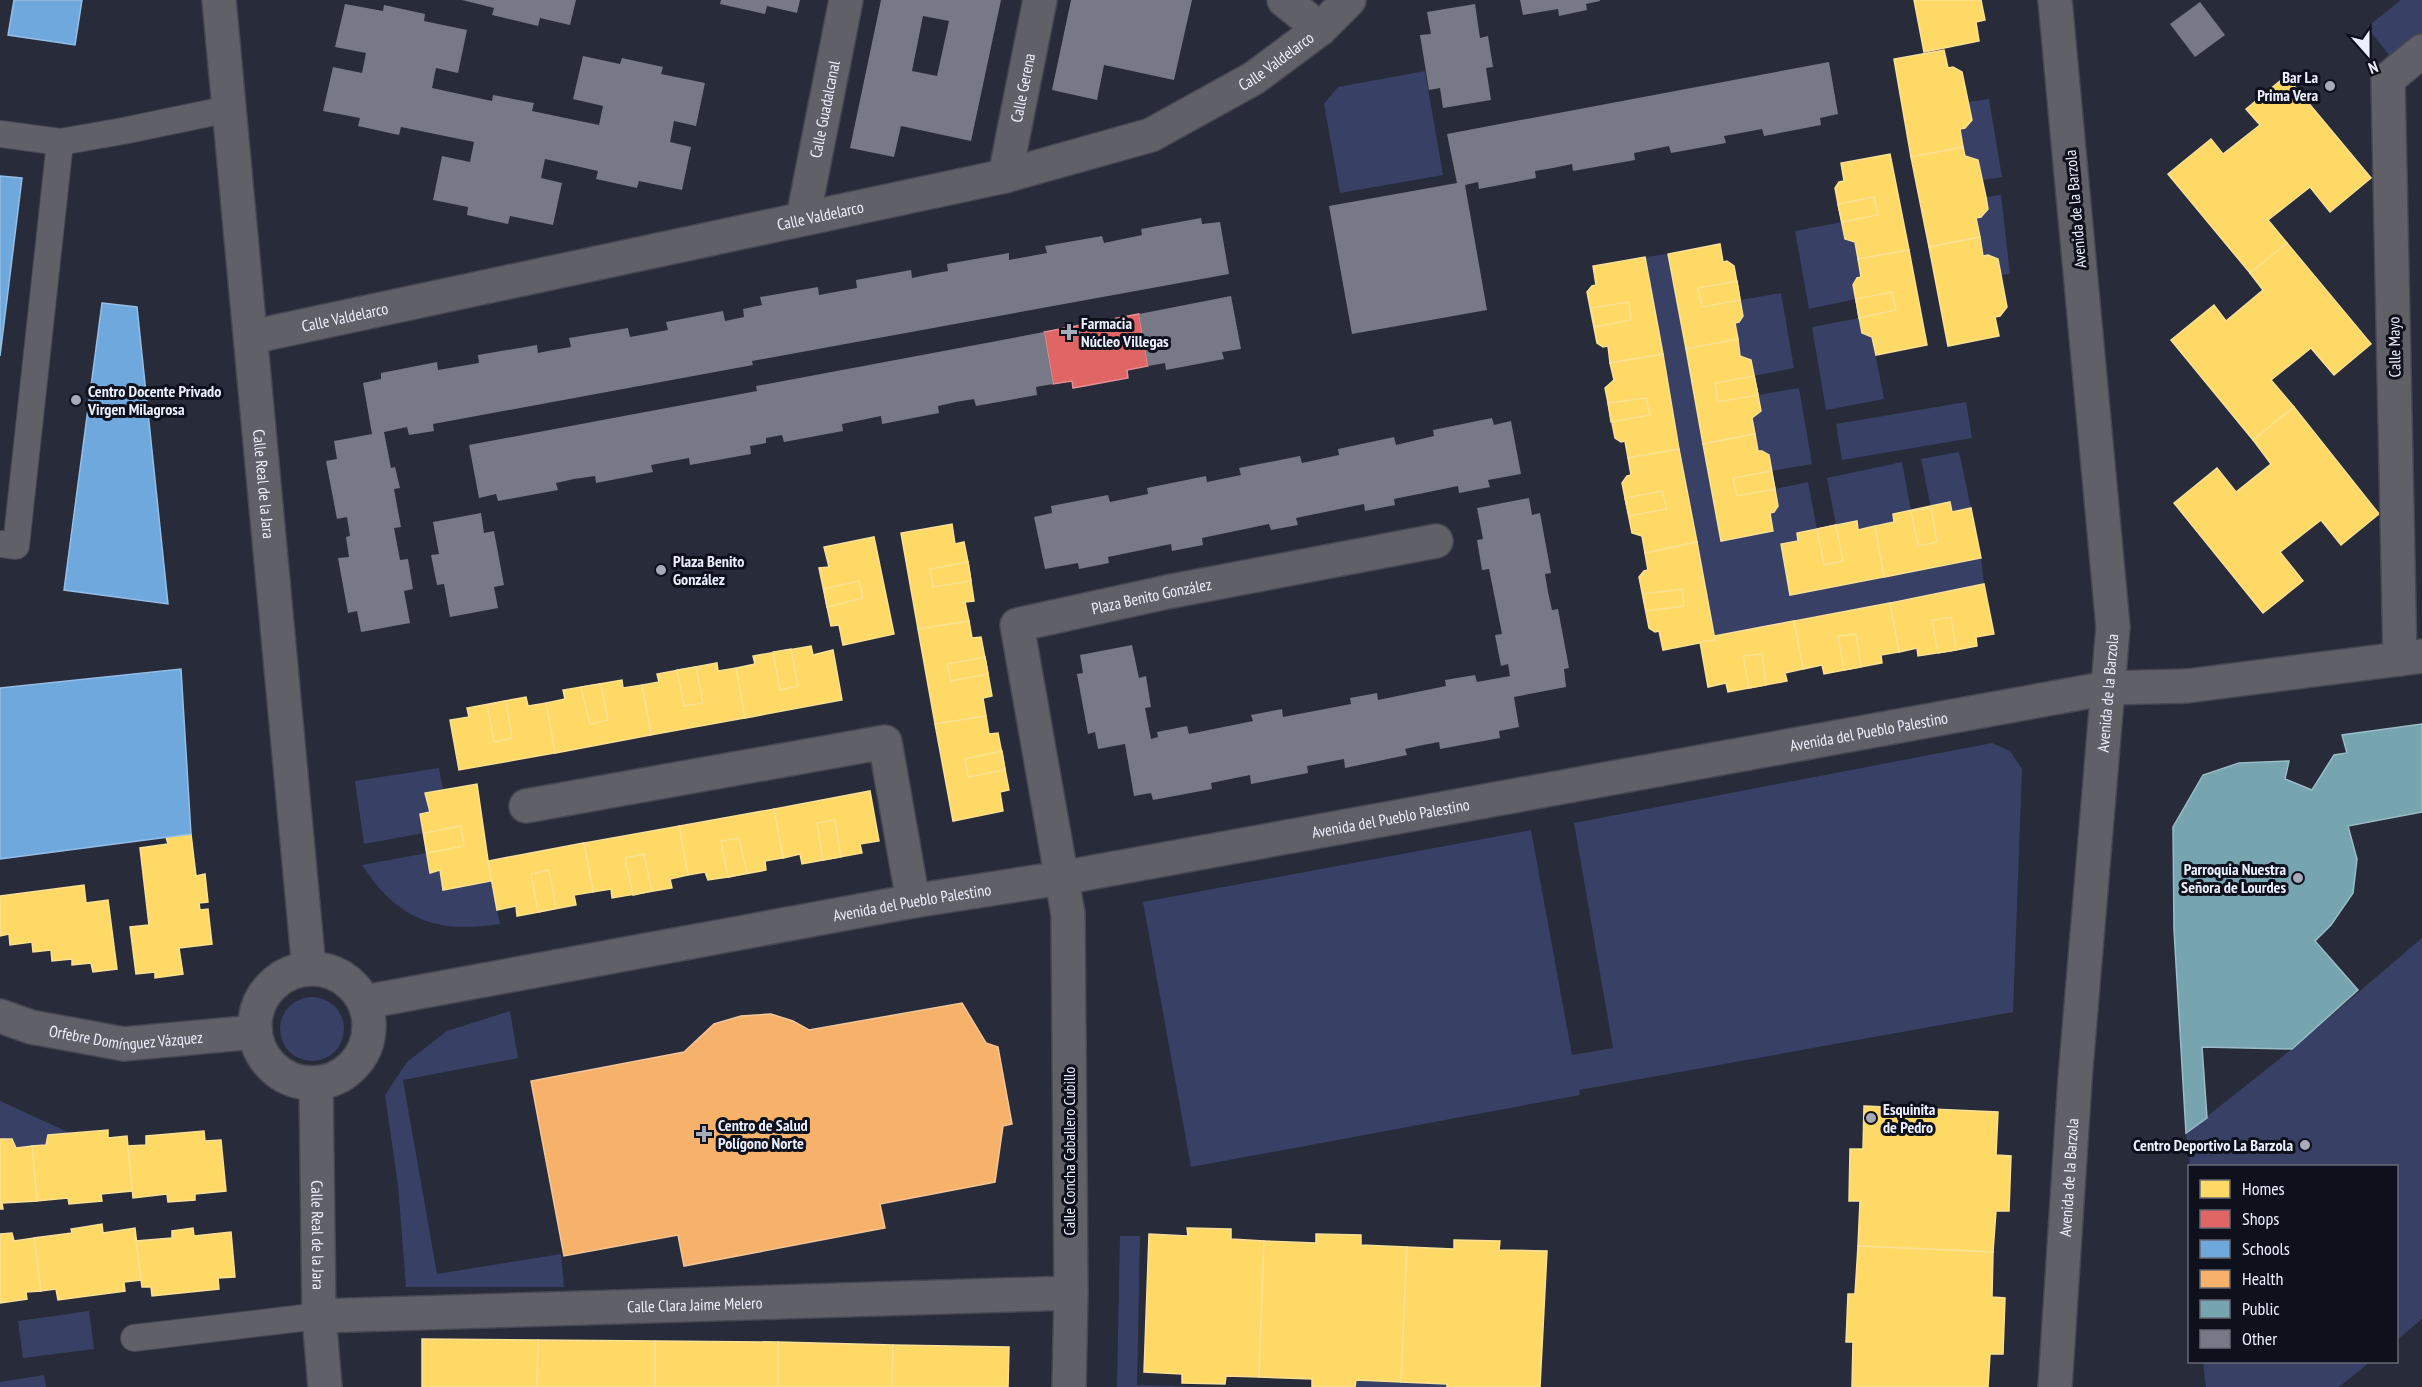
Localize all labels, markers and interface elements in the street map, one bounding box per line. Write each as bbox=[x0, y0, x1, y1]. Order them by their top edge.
north arrow bbox=[2338, 24, 2398, 84]
street label: Calle Valdelarco bbox=[1235, 27, 1318, 95]
street label: Calle Gerena bbox=[1006, 51, 1039, 124]
text: N bbox=[2366, 57, 2381, 79]
street label: Calle Guadalcanal bbox=[805, 59, 844, 159]
place label: Bar La Prima Vera bbox=[2257, 67, 2318, 105]
marker: Bar La Prima Vera bbox=[2323, 79, 2337, 93]
street label: Avenida de la Barzola bbox=[2060, 149, 2090, 269]
street label: Calle Valdelarco bbox=[775, 196, 865, 234]
street label: Calle Valdelarco bbox=[300, 298, 390, 336]
place label: Farmacia Núcleo Villegas bbox=[1081, 313, 1169, 351]
street label: Calle Mayo bbox=[2383, 316, 2405, 377]
marker: Farmacia Núcleo Villegas bbox=[1062, 325, 1076, 339]
place label: Centro Docente Privado Virgen Milagrosa bbox=[87, 381, 221, 419]
marker: Centro Docente Privado Virgen Milagrosa bbox=[69, 393, 83, 407]
street label: Calle Real de la Jara bbox=[249, 428, 279, 540]
place label: Plaza Benito González bbox=[673, 551, 744, 589]
marker: Plaza Benito González bbox=[654, 563, 668, 577]
street label: Plaza Benito González bbox=[1089, 574, 1213, 618]
street label: Avenida de la Barzola bbox=[2093, 633, 2122, 753]
street label: Avenida del Pueblo Palestino bbox=[1788, 707, 1949, 756]
street label: Avenida del Pueblo Palestino bbox=[1310, 794, 1471, 842]
place label: Parroquia Nuestra Señora de Lourdes bbox=[2181, 859, 2286, 897]
marker: Parroquia Nuestra Señora de Lourdes bbox=[2291, 871, 2305, 885]
street label: Avenida del Pueblo Palestino bbox=[831, 879, 992, 926]
street label: Orfebre Domínguez Vázquez bbox=[47, 1021, 204, 1054]
street label: Calle Concha Caballero Cubillo bbox=[1059, 1067, 1079, 1235]
place label: Esquinita de Pedro bbox=[1883, 1099, 1936, 1137]
marker: Esquinita de Pedro bbox=[1864, 1111, 1878, 1125]
place label: Centro de Salud Polígono Norte bbox=[718, 1115, 808, 1153]
street label: Avenida de la Barzola bbox=[2055, 1118, 2082, 1237]
marker: Centro de Salud Polígono Norte bbox=[695, 1125, 713, 1143]
place label: Centro Deportivo La Barzola bbox=[2133, 1135, 2293, 1155]
marker: Centro Deportivo La Barzola bbox=[2298, 1138, 2312, 1152]
legend bbox=[2188, 1165, 2398, 1363]
text: Homes bbox=[2242, 1177, 2285, 1200]
street label: Calle Real de la Jara bbox=[307, 1180, 329, 1290]
text: Shops bbox=[2242, 1207, 2279, 1230]
text: Schools bbox=[2242, 1237, 2290, 1260]
text: Health bbox=[2242, 1267, 2283, 1290]
street label: Calle Clara Jaime Melero bbox=[627, 1292, 763, 1317]
text: Public bbox=[2242, 1297, 2280, 1320]
text: Other bbox=[2242, 1327, 2277, 1350]

